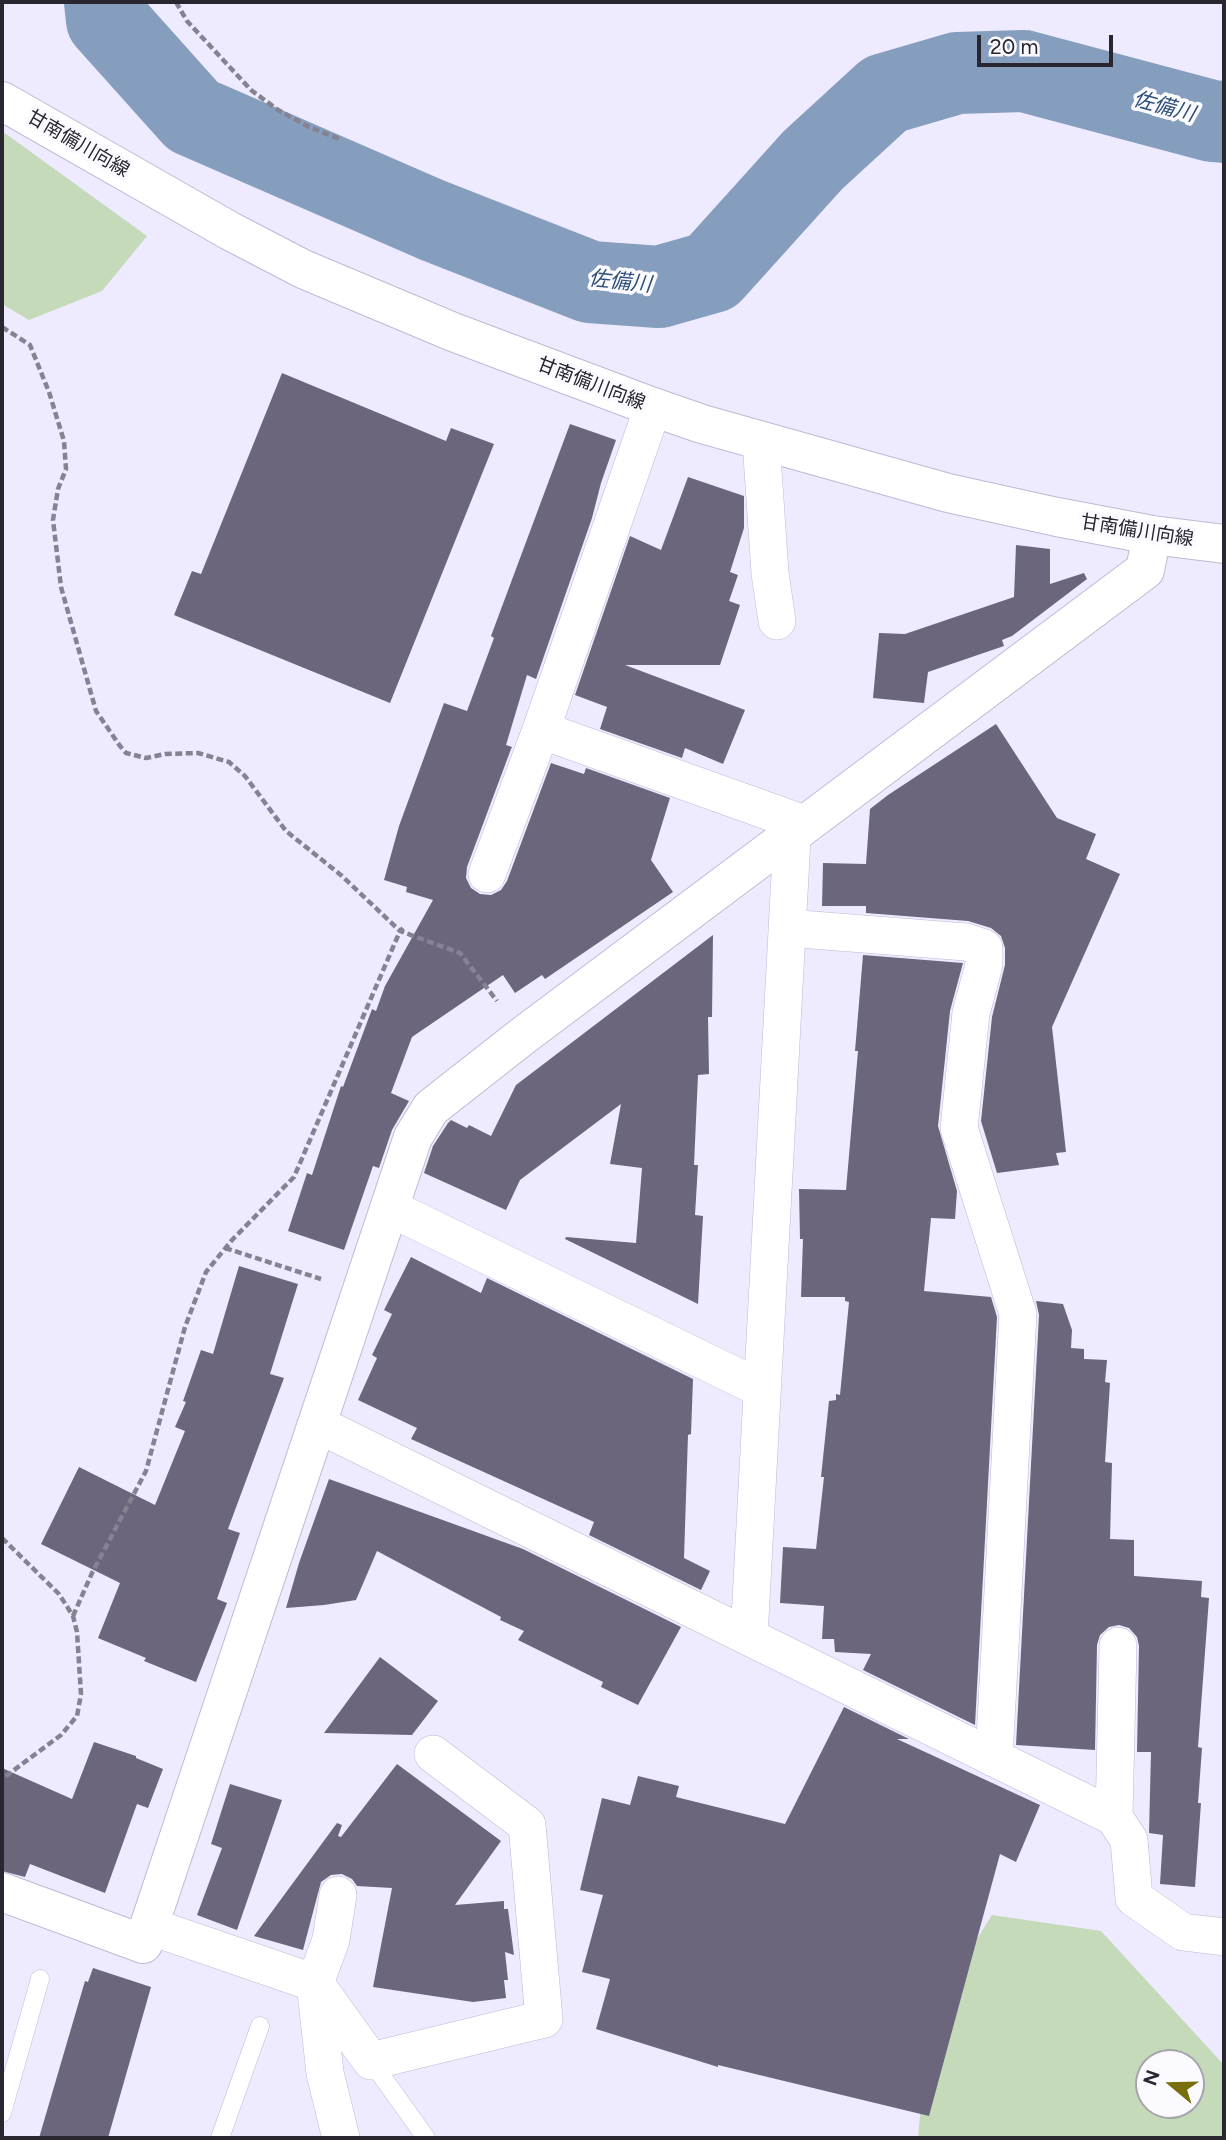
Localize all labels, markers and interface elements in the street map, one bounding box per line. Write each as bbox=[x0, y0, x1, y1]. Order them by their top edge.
scale bar bbox=[981, 21, 1118, 65]
text: 20 m bbox=[990, 34, 1038, 59]
water label: 佐備川 bbox=[1130, 87, 1198, 127]
street label: 甘南備川向線 bbox=[23, 106, 133, 182]
water label: 佐備川 bbox=[587, 266, 653, 298]
street label: 甘南備川向線 bbox=[534, 353, 648, 415]
street label: 甘南備川向線 bbox=[1079, 511, 1195, 551]
north arrow bbox=[1135, 2049, 1205, 2119]
text: N bbox=[1138, 2067, 1165, 2088]

